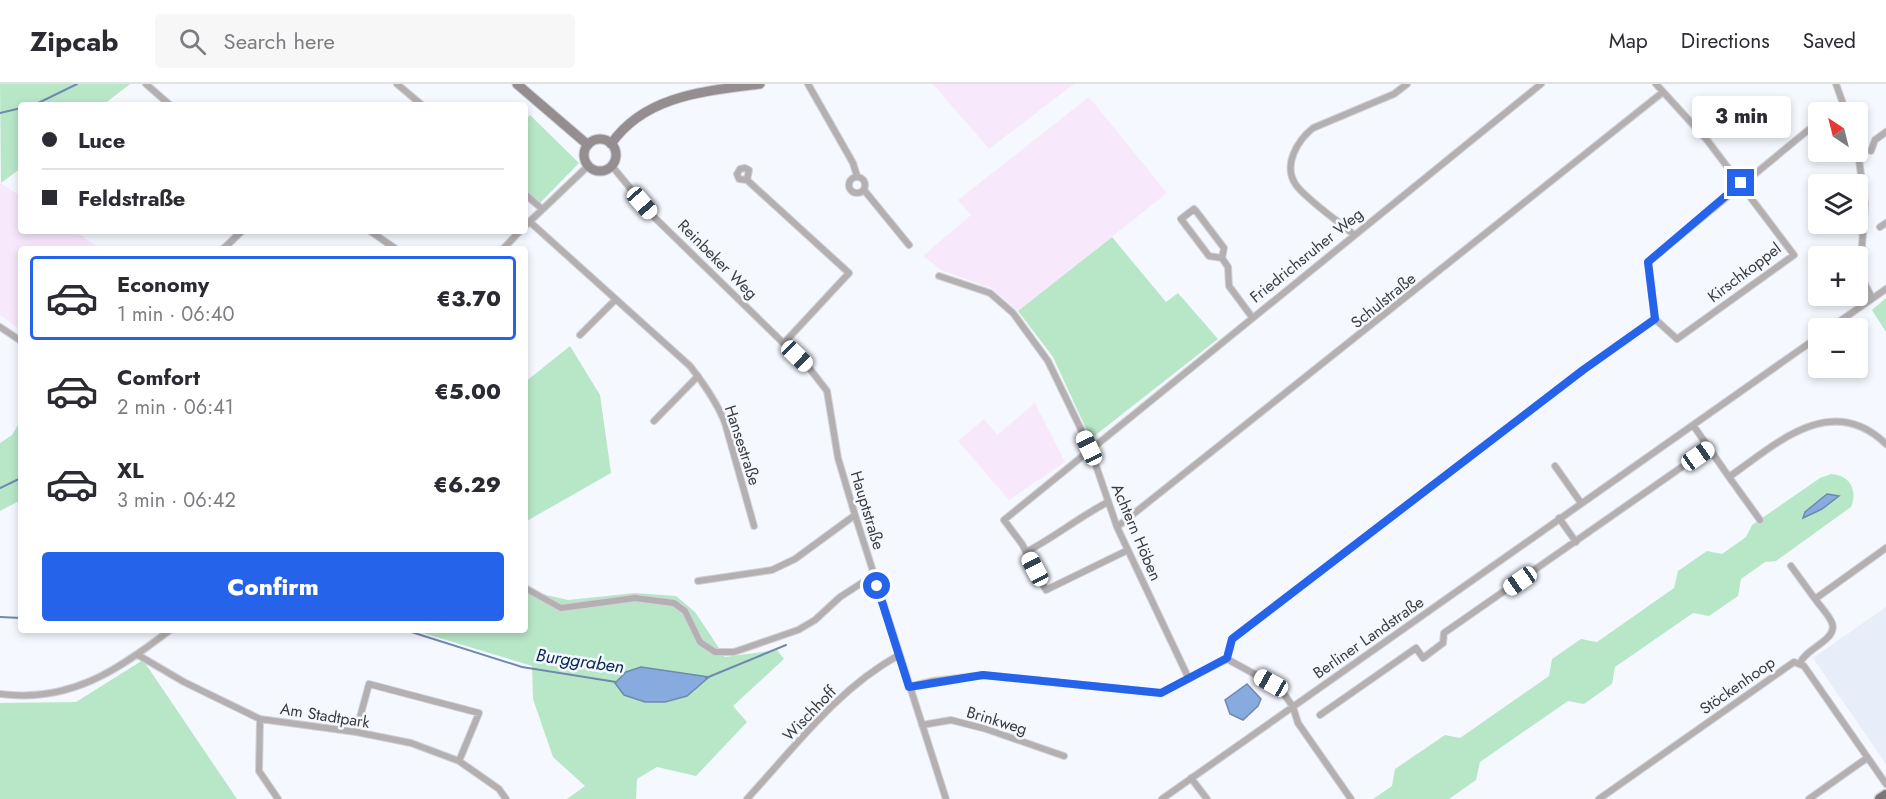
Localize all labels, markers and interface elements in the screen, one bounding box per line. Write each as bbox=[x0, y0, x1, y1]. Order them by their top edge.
search box bbox=[155, 14, 575, 68]
text: Zipcab bbox=[30, 21, 119, 62]
icon: search bbox=[176, 25, 209, 58]
text: Search here bbox=[224, 25, 335, 57]
text: Map bbox=[1609, 26, 1648, 56]
text: Directions bbox=[1681, 26, 1770, 56]
text: Saved bbox=[1803, 26, 1856, 56]
callout: 3 min bbox=[1692, 96, 1790, 138]
text: 3 min bbox=[1715, 102, 1768, 131]
north arrow bbox=[1808, 102, 1868, 162]
map controls bbox=[1808, 102, 1868, 378]
text: Luce bbox=[78, 124, 125, 156]
route end bbox=[1727, 169, 1754, 196]
button: layers bbox=[1808, 174, 1868, 234]
text: Feldstraße bbox=[78, 182, 185, 214]
car bbox=[623, 184, 661, 222]
street label: Friedrichsruher Weg bbox=[1245, 203, 1368, 308]
street label: Reinbeker Weg bbox=[673, 214, 763, 304]
street label: Kirschkoppel bbox=[1703, 237, 1786, 308]
button: + bbox=[1808, 246, 1868, 306]
street label: Schulstraße bbox=[1346, 267, 1421, 334]
text: Economy bbox=[117, 268, 209, 300]
icon: car bbox=[45, 271, 99, 325]
text: €3.70 bbox=[436, 282, 501, 314]
text: 1 min · 06:40 bbox=[117, 300, 234, 329]
button: − bbox=[1808, 318, 1868, 378]
car bbox=[778, 337, 816, 375]
text: Comfort bbox=[117, 361, 200, 393]
icon: car bbox=[45, 364, 99, 418]
text: €5.00 bbox=[434, 375, 501, 407]
text: 2 min · 06:41 bbox=[117, 393, 234, 422]
street label: Hansestraße bbox=[719, 402, 766, 488]
car bbox=[1073, 428, 1105, 468]
car bbox=[1678, 438, 1718, 474]
text: XL bbox=[117, 454, 144, 486]
icon: car bbox=[45, 457, 99, 511]
text: €6.29 bbox=[433, 468, 501, 500]
street label: Hauptstraße bbox=[845, 468, 890, 552]
street label: Achtern Höben bbox=[1106, 480, 1167, 584]
text: 3 min · 06:42 bbox=[117, 486, 236, 515]
car bbox=[1019, 549, 1051, 589]
button: Confirm bbox=[42, 552, 504, 621]
car bbox=[1500, 563, 1540, 599]
route start bbox=[863, 572, 890, 599]
street label: Berliner Landstraße bbox=[1308, 591, 1428, 684]
water label: Burggraben bbox=[534, 642, 626, 680]
street label: Stöckenhoop bbox=[1695, 651, 1780, 720]
car bbox=[1251, 666, 1291, 700]
street label: Wischhoff bbox=[777, 680, 842, 746]
street label: Am Stadtpark bbox=[278, 697, 372, 734]
street label: Brinkweg bbox=[964, 700, 1030, 741]

